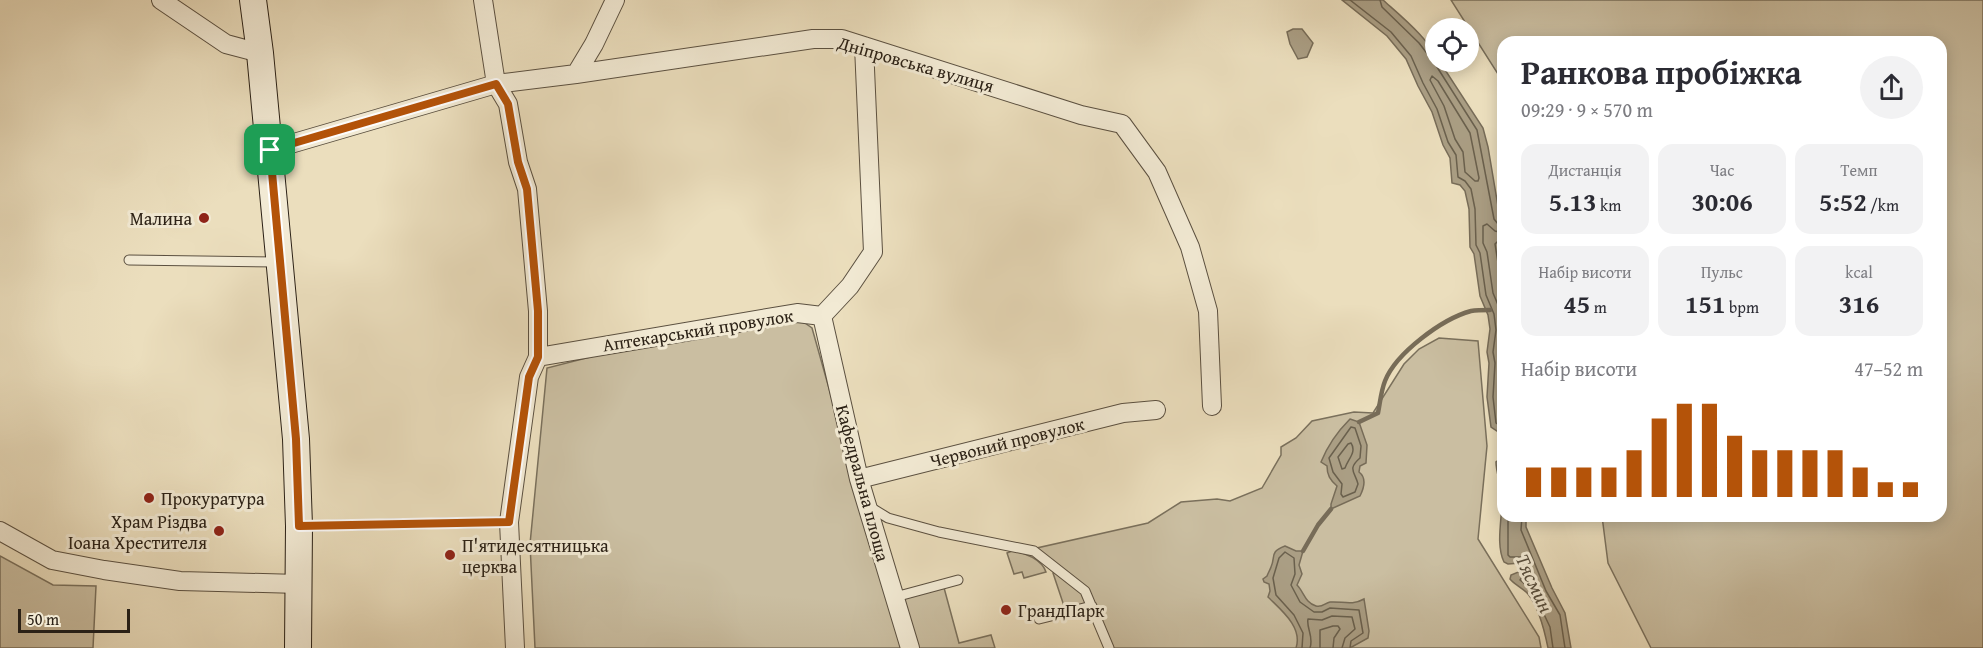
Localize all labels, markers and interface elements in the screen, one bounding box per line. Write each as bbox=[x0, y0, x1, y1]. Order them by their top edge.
map controls bbox=[1425, 18, 1479, 72]
button: locate bbox=[1425, 18, 1479, 72]
street label: Дніпровська вулиця bbox=[834, 29, 997, 99]
text: Ранкова пробіжка bbox=[1521, 48, 1802, 96]
button: share bbox=[1860, 56, 1923, 119]
text: 09:29 · 9 × 570 m bbox=[1521, 95, 1653, 124]
pin bbox=[244, 124, 295, 175]
icon: arrive bbox=[253, 133, 286, 166]
text: Дистанція bbox=[1548, 158, 1622, 182]
text: Час bbox=[1710, 158, 1734, 182]
text: Темп bbox=[1841, 158, 1877, 182]
text: 5.13 bbox=[1549, 182, 1597, 221]
text: 30:06 bbox=[1691, 182, 1753, 221]
text: 5:52 bbox=[1819, 182, 1867, 221]
text: km bbox=[1597, 193, 1621, 217]
text: /km bbox=[1867, 193, 1899, 217]
place label: Малина bbox=[130, 205, 192, 232]
marker: Малина bbox=[197, 211, 211, 225]
text: Набір висоти bbox=[1539, 260, 1631, 284]
text: Пульс bbox=[1701, 260, 1743, 284]
text: kcal bbox=[1845, 260, 1873, 284]
text: 45 bbox=[1563, 284, 1590, 323]
text: 151 bbox=[1685, 284, 1725, 323]
text: 316 bbox=[1839, 284, 1879, 323]
text: m bbox=[1590, 295, 1607, 319]
text: bpm bbox=[1725, 295, 1759, 319]
street label: Аптекарський провулок bbox=[601, 302, 796, 358]
text: Набір висоти bbox=[1521, 354, 1637, 383]
text: 47–52 m bbox=[1854, 354, 1923, 383]
street label: Кафедральна площа bbox=[829, 402, 897, 565]
street label: Червоний провулок bbox=[927, 410, 1088, 474]
place label: Прокуратура bbox=[161, 485, 265, 512]
marker: Прокуратура bbox=[142, 491, 156, 505]
place label: Храм Різдва Іоана Хрестителя bbox=[68, 508, 207, 556]
marker: Храм Різдва Іоана Хрестителя bbox=[212, 524, 226, 538]
place label: П'ятидесятницька церква bbox=[462, 532, 609, 580]
marker: П'ятидесятницька церква bbox=[443, 548, 457, 562]
water label: Тясмин bbox=[1509, 549, 1561, 617]
place label: ГрандПарк bbox=[1018, 597, 1105, 624]
marker: ГрандПарк bbox=[999, 603, 1013, 617]
scale bar bbox=[18, 606, 130, 634]
text: 50 m bbox=[27, 607, 59, 631]

